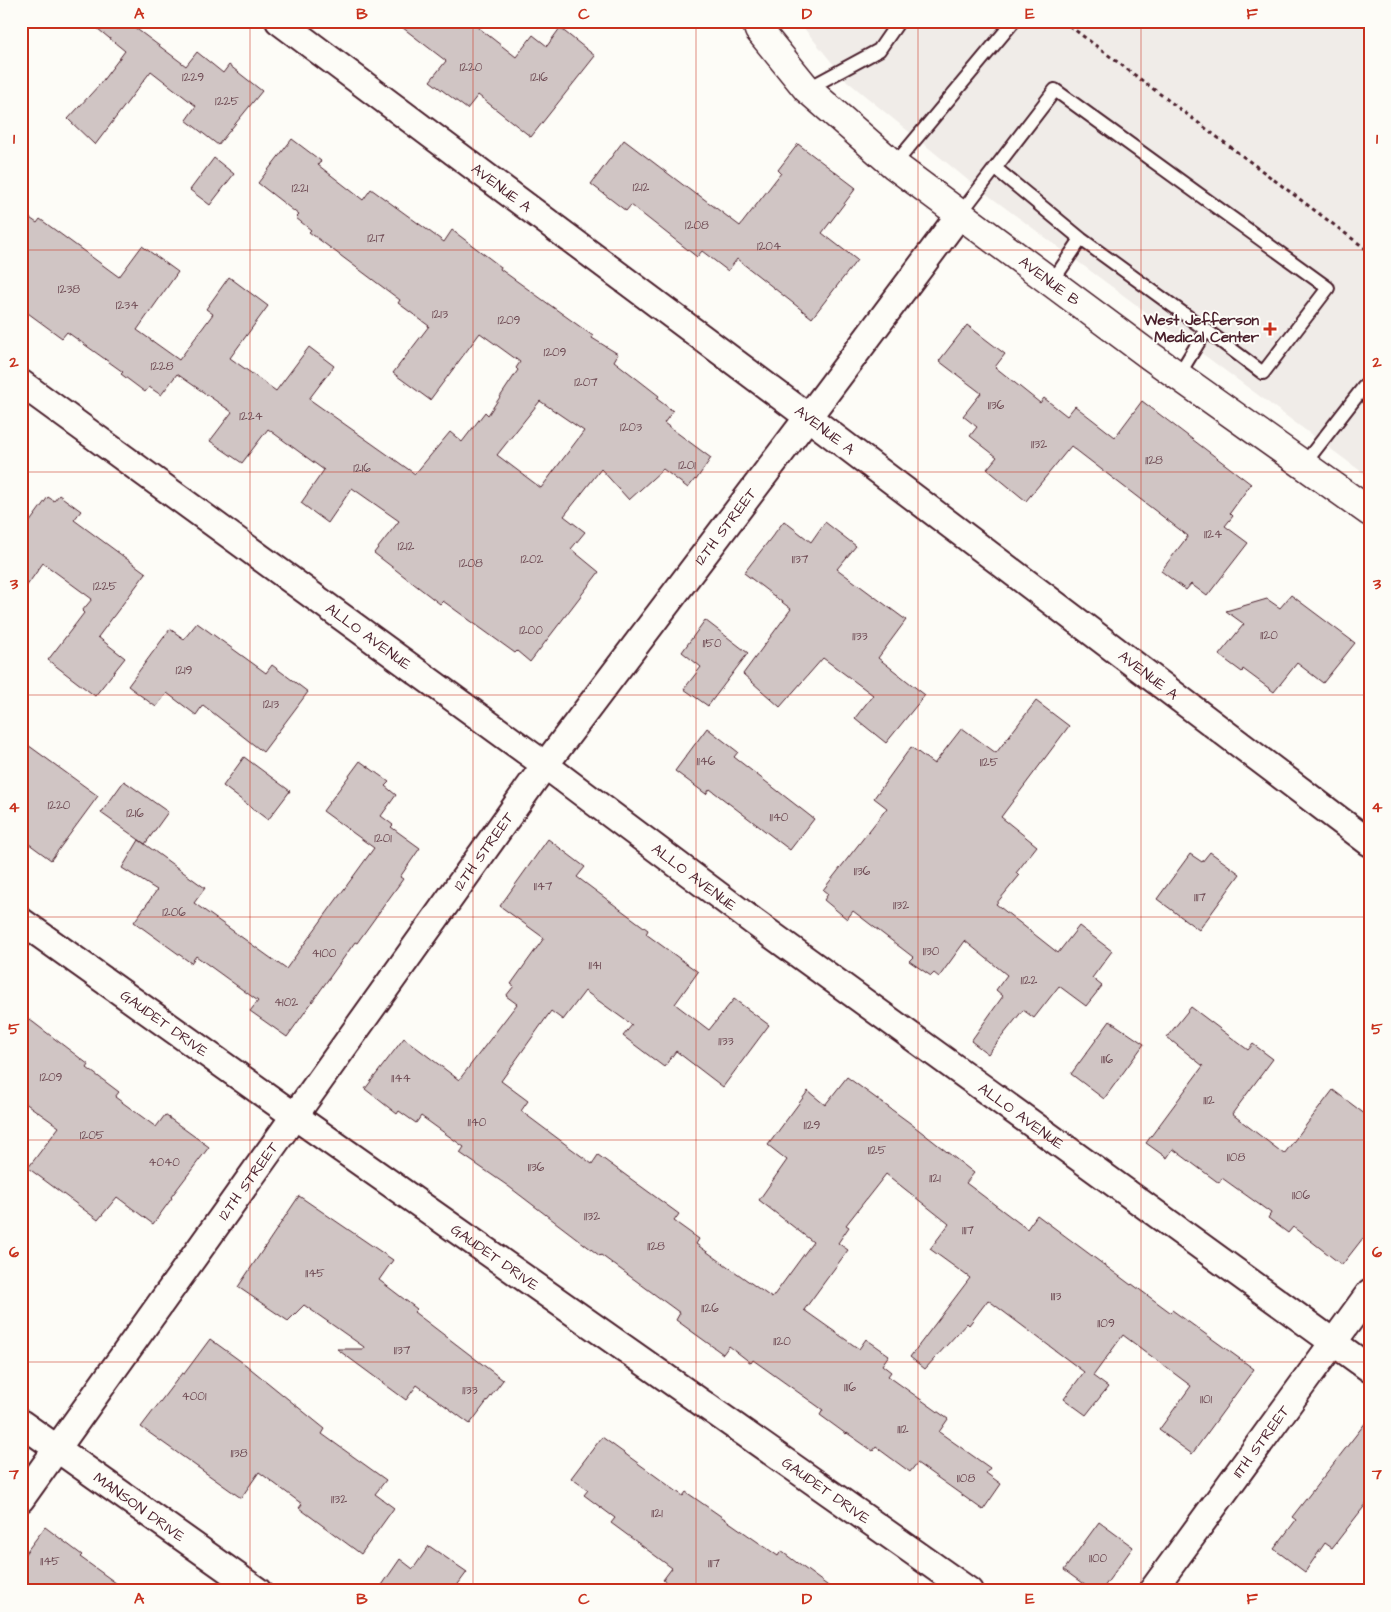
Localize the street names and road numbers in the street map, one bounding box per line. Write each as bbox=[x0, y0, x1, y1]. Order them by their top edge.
street label: AVENUE A bbox=[467, 158, 536, 217]
street label: AVENUE B bbox=[1015, 251, 1085, 311]
street label: AVENUE A bbox=[791, 400, 860, 460]
street label: 12TH STREET bbox=[689, 483, 762, 569]
street label: ALLO AVENUE bbox=[321, 598, 416, 675]
street label: AVENUE A bbox=[1114, 645, 1183, 705]
street label: 12TH STREET bbox=[448, 807, 519, 895]
street label: ALLO AVENUE bbox=[647, 838, 741, 916]
street label: GAUDET DRIVE bbox=[116, 985, 213, 1062]
street label: ALLO AVENUE bbox=[974, 1078, 1068, 1154]
street label: 12TH STREET bbox=[213, 1137, 284, 1224]
street label: GAUDET DRIVE bbox=[447, 1219, 543, 1296]
street label: 11TH STREET bbox=[1227, 1400, 1295, 1482]
street label: GAUDET DRIVE bbox=[778, 1452, 874, 1529]
street label: MANSON DRIVE bbox=[89, 1467, 189, 1547]

